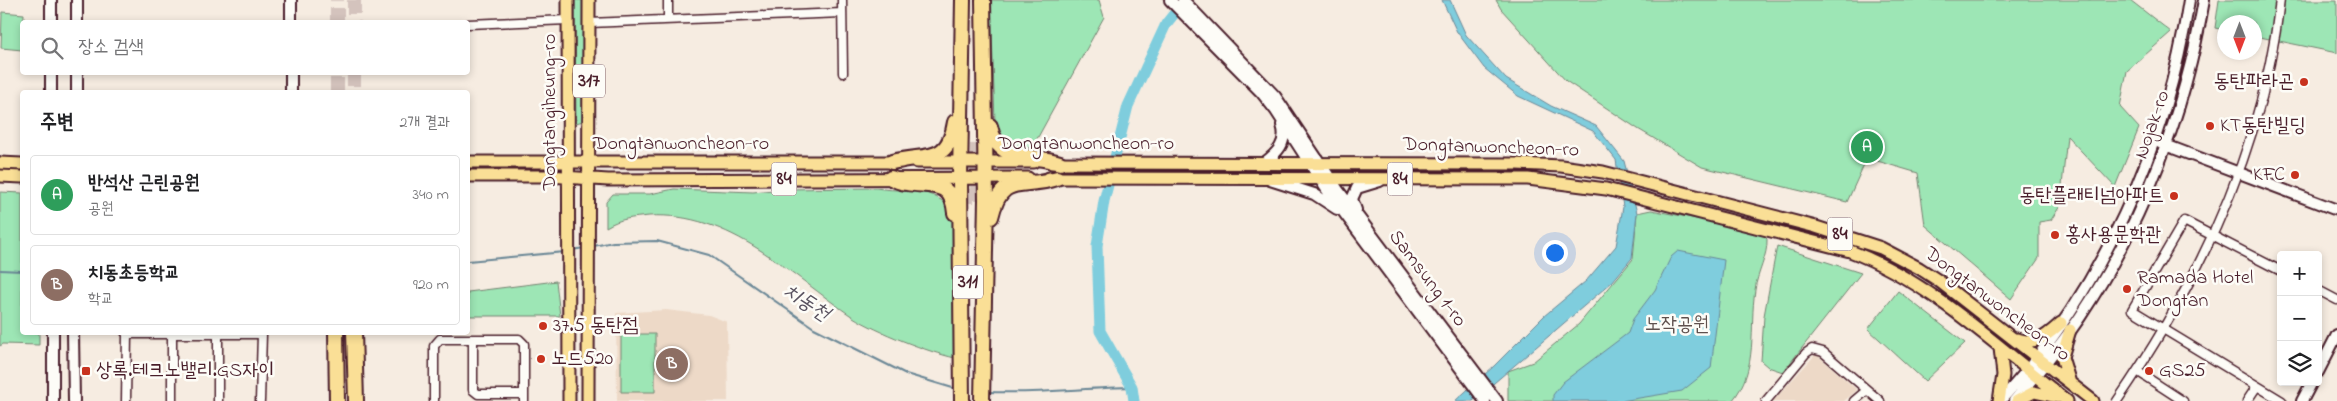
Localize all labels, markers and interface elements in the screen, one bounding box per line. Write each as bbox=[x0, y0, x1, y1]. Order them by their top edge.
north arrow bbox=[2217, 15, 2262, 60]
search box bbox=[20, 20, 470, 75]
icon: search bbox=[38, 34, 66, 62]
text: 장소 검색 bbox=[78, 34, 144, 61]
street label: Dongtangiheung-ro bbox=[536, 34, 566, 191]
road number: 317 bbox=[573, 64, 605, 98]
place label: 동탄파라곤 bbox=[2214, 68, 2294, 97]
marker: 동탄파라곤 bbox=[2298, 76, 2310, 88]
street label: Nojak-ro bbox=[2128, 87, 2178, 163]
text: 주변 bbox=[40, 108, 74, 138]
text: 2개 결과 bbox=[399, 111, 450, 135]
place label: KT동탄빌딩 bbox=[2220, 112, 2306, 141]
marker: KT동탄빌딩 bbox=[2204, 120, 2216, 132]
pin: A bbox=[1851, 128, 1883, 166]
street label: Dongtanwoncheon-ro bbox=[592, 130, 769, 160]
street label: Dongtanwoncheon-ro bbox=[997, 130, 1174, 160]
street label: Dongtanwoncheon-ro bbox=[1401, 130, 1580, 167]
place label: KFC bbox=[2253, 161, 2285, 190]
road number: 84 bbox=[772, 162, 796, 195]
road number: 84 bbox=[1388, 162, 1412, 195]
marker: KFC bbox=[2289, 169, 2301, 181]
text: 반석산 근린공원 bbox=[88, 170, 200, 197]
place label: 동탄플래티넘아파트 bbox=[2019, 182, 2164, 211]
text: A bbox=[52, 183, 62, 207]
text: 340 m bbox=[412, 183, 449, 207]
marker: 동탄플래티넘아파트 bbox=[2168, 190, 2180, 202]
text: 공원 bbox=[88, 197, 114, 221]
road number: 84 bbox=[1828, 218, 1852, 250]
place label: 홍사용문학관 bbox=[2065, 221, 2162, 250]
street label: Samsung 1-ro bbox=[1380, 224, 1473, 334]
marker: 홍사용문학관 bbox=[2049, 229, 2061, 241]
your location bbox=[1542, 240, 1568, 266]
street label: Dongtanwoncheon-ro bbox=[1917, 240, 2076, 370]
map controls bbox=[2277, 251, 2322, 386]
button: + bbox=[2277, 251, 2322, 296]
text: 치동초등학교 bbox=[88, 260, 180, 287]
place label: Ramada Hotel Dongtan bbox=[2136, 264, 2253, 317]
road number: 311 bbox=[953, 266, 983, 298]
text: B bbox=[52, 273, 62, 297]
text: 920 m bbox=[413, 273, 449, 297]
water label: 치동천 bbox=[777, 277, 837, 331]
marker: Ramada Hotel Dongtan bbox=[2121, 283, 2133, 295]
text: 학교 bbox=[88, 287, 114, 311]
button: − bbox=[2277, 296, 2322, 341]
park label: 노작공원 bbox=[1645, 311, 1709, 340]
place label: 37.5 동탄점 bbox=[553, 312, 638, 341]
marker: 37.5 동탄점 bbox=[537, 320, 549, 332]
button: layers bbox=[2277, 341, 2322, 386]
place label: 노드520 bbox=[551, 345, 614, 374]
pin: B bbox=[656, 345, 688, 383]
marker: 노드520 bbox=[535, 353, 547, 365]
place label: 상록.테크노밸리.GS자이 bbox=[96, 357, 274, 386]
place label: GS25 bbox=[2159, 357, 2206, 386]
marker: 상록.테크노밸리.GS자이 bbox=[80, 365, 92, 377]
marker: GS25 bbox=[2143, 365, 2155, 377]

